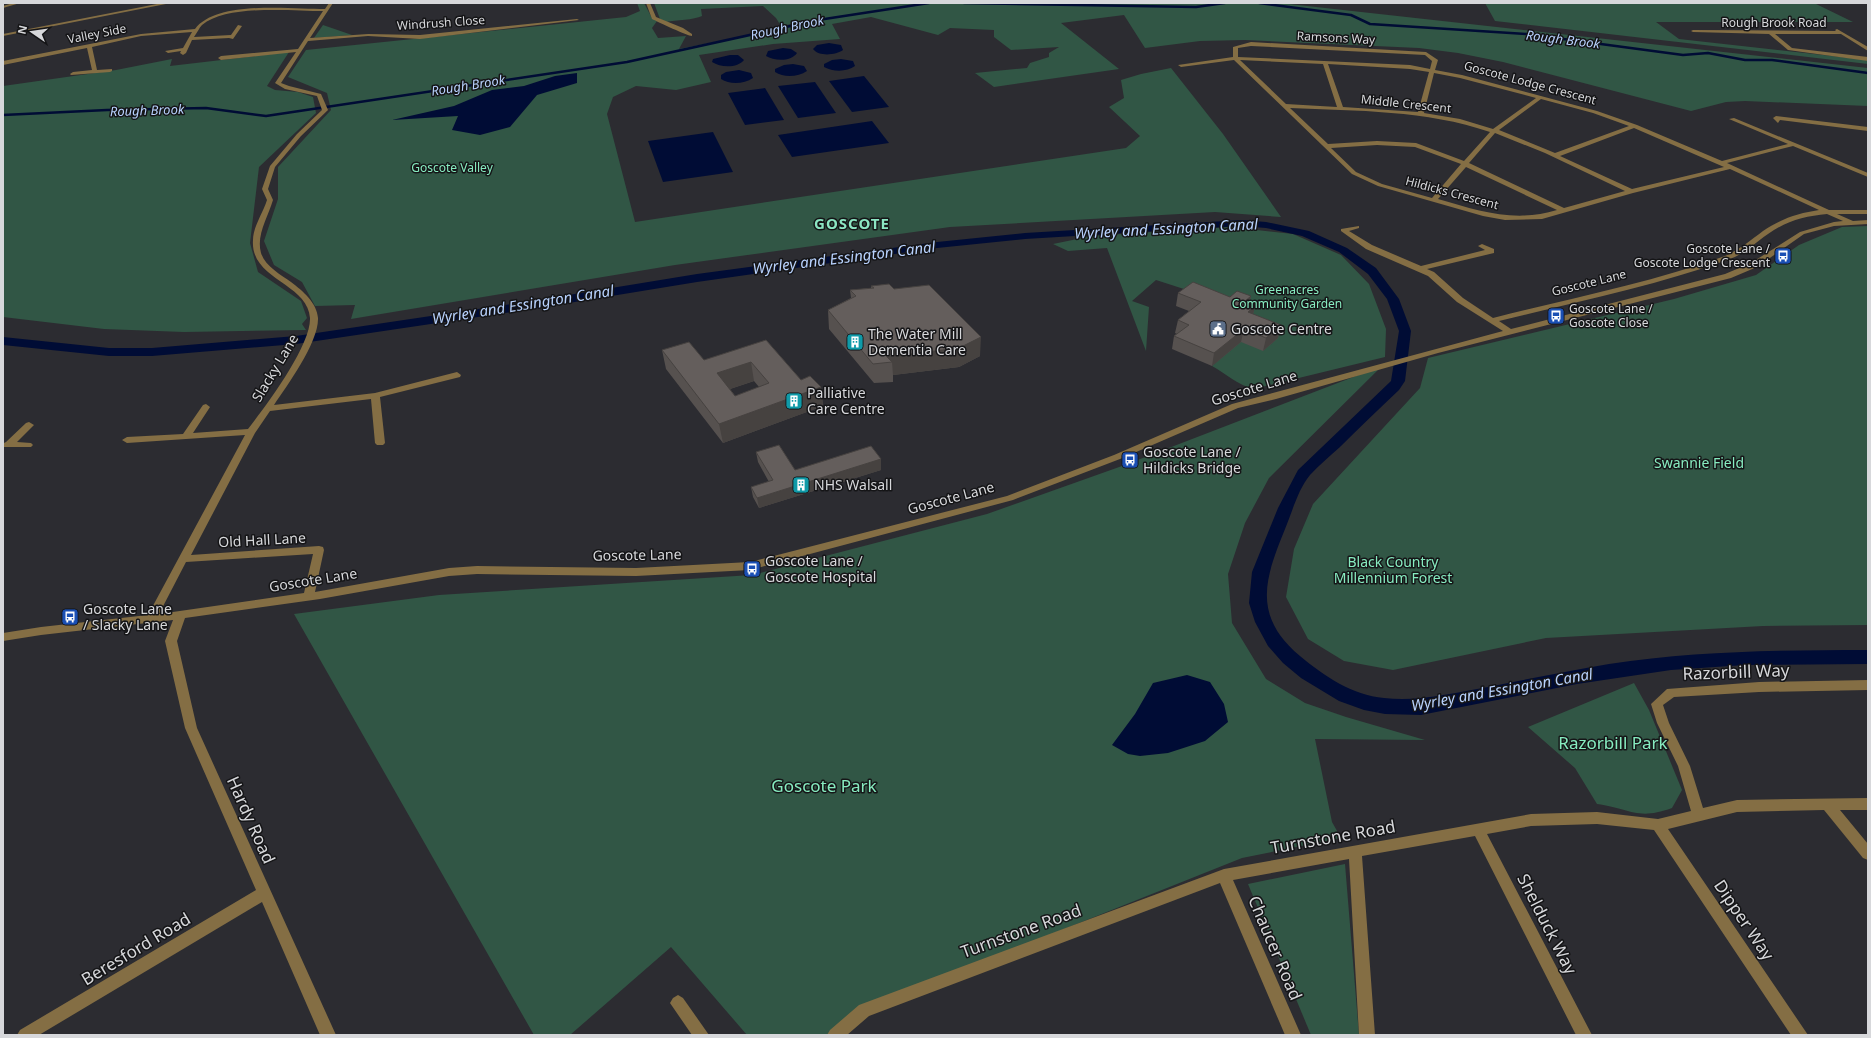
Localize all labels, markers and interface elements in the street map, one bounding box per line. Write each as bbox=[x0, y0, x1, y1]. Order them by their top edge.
water label: Rough Brook bbox=[749, 10, 826, 44]
street label: Windrush Close bbox=[396, 11, 486, 34]
north arrow bbox=[12, 12, 52, 52]
street label: Rough Brook Road bbox=[1721, 14, 1827, 31]
street label: Valley Side bbox=[66, 19, 128, 48]
text: N bbox=[13, 24, 30, 36]
water label: Rough Brook bbox=[1525, 26, 1602, 53]
street label: Ramsons Way bbox=[1296, 27, 1377, 48]
street label: Goscote Lodge Crescent bbox=[1462, 57, 1599, 109]
water label: Rough Brook bbox=[430, 70, 507, 100]
street label: Middle Crescent bbox=[1360, 90, 1453, 117]
water label: Rough Brook bbox=[109, 100, 185, 120]
park label: Goscote Valley bbox=[411, 159, 494, 176]
street label: Hildicks Crescent bbox=[1404, 172, 1501, 213]
district label: GOSCOTE bbox=[814, 213, 890, 233]
water label: Wyrley and Essington Canal bbox=[1074, 213, 1259, 243]
water label: Wyrley and Essington Canal bbox=[751, 236, 937, 278]
place label: Goscote Lane / Goscote Lodge Crescent bbox=[1634, 240, 1771, 271]
bus stop icon: Goscote Lane / Goscote Lodge Crescent bbox=[1773, 246, 1793, 266]
street label: Goscote Lane bbox=[1550, 265, 1628, 300]
water label: Wyrley and Essington Canal bbox=[430, 280, 616, 328]
park label: Greenacres Community Garden bbox=[1232, 281, 1342, 312]
place label: Goscote Lane / Goscote Close bbox=[1569, 300, 1653, 331]
bus stop icon: Goscote Lane / Goscote Close bbox=[1546, 306, 1566, 326]
public building icon: Goscote Centre bbox=[1208, 319, 1228, 339]
place label: Goscote Centre bbox=[1231, 319, 1332, 338]
place label: The Water Mill Dementia Care bbox=[868, 324, 966, 359]
street label: Slacky Lane bbox=[247, 330, 302, 405]
building icon: The Water Mill Dementia Care bbox=[845, 332, 865, 352]
street label: Goscote Lane bbox=[1209, 365, 1299, 410]
place label: Palliative Care Centre bbox=[807, 383, 885, 418]
building icon: Palliative Care Centre bbox=[784, 391, 804, 411]
place label: Goscote Lane / Hildicks Bridge bbox=[1143, 442, 1242, 477]
bus stop icon: Goscote Lane / Hildicks Bridge bbox=[1120, 450, 1140, 470]
park label: Swannie Field bbox=[1654, 453, 1744, 472]
building icon: NHS Walsall bbox=[791, 475, 811, 495]
place label: NHS Walsall bbox=[814, 475, 892, 494]
street label: Goscote Lane bbox=[905, 477, 996, 518]
street label: Old Hall Lane bbox=[218, 528, 306, 551]
street label: Goscote Lane bbox=[592, 544, 682, 565]
place label: Goscote Lane / Goscote Hospital bbox=[765, 551, 876, 586]
park label: Black Country Millennium Forest bbox=[1334, 552, 1452, 587]
bus stop icon: Goscote Lane / Goscote Hospital bbox=[742, 559, 762, 579]
street label: Goscote Lane bbox=[268, 563, 358, 596]
place label: Goscote Lane / Slacky Lane bbox=[83, 599, 172, 634]
bus stop icon: Goscote Lane / Slacky Lane bbox=[60, 607, 80, 627]
street label: Razorbill Way bbox=[1682, 658, 1790, 685]
water label: Wyrley and Essington Canal bbox=[1410, 663, 1595, 715]
park label: Razorbill Park bbox=[1558, 731, 1668, 754]
street label: Hardy Road bbox=[222, 773, 281, 867]
park label: Goscote Park bbox=[771, 774, 877, 797]
street label: Turnstone Road bbox=[1269, 814, 1397, 859]
street label: Shelduck Way bbox=[1512, 869, 1583, 978]
street label: Dipper Way bbox=[1709, 875, 1780, 965]
street label: Chaucer Road bbox=[1243, 892, 1308, 1004]
street label: Turnstone Road bbox=[957, 898, 1084, 963]
street label: Beresford Road bbox=[77, 907, 195, 990]

